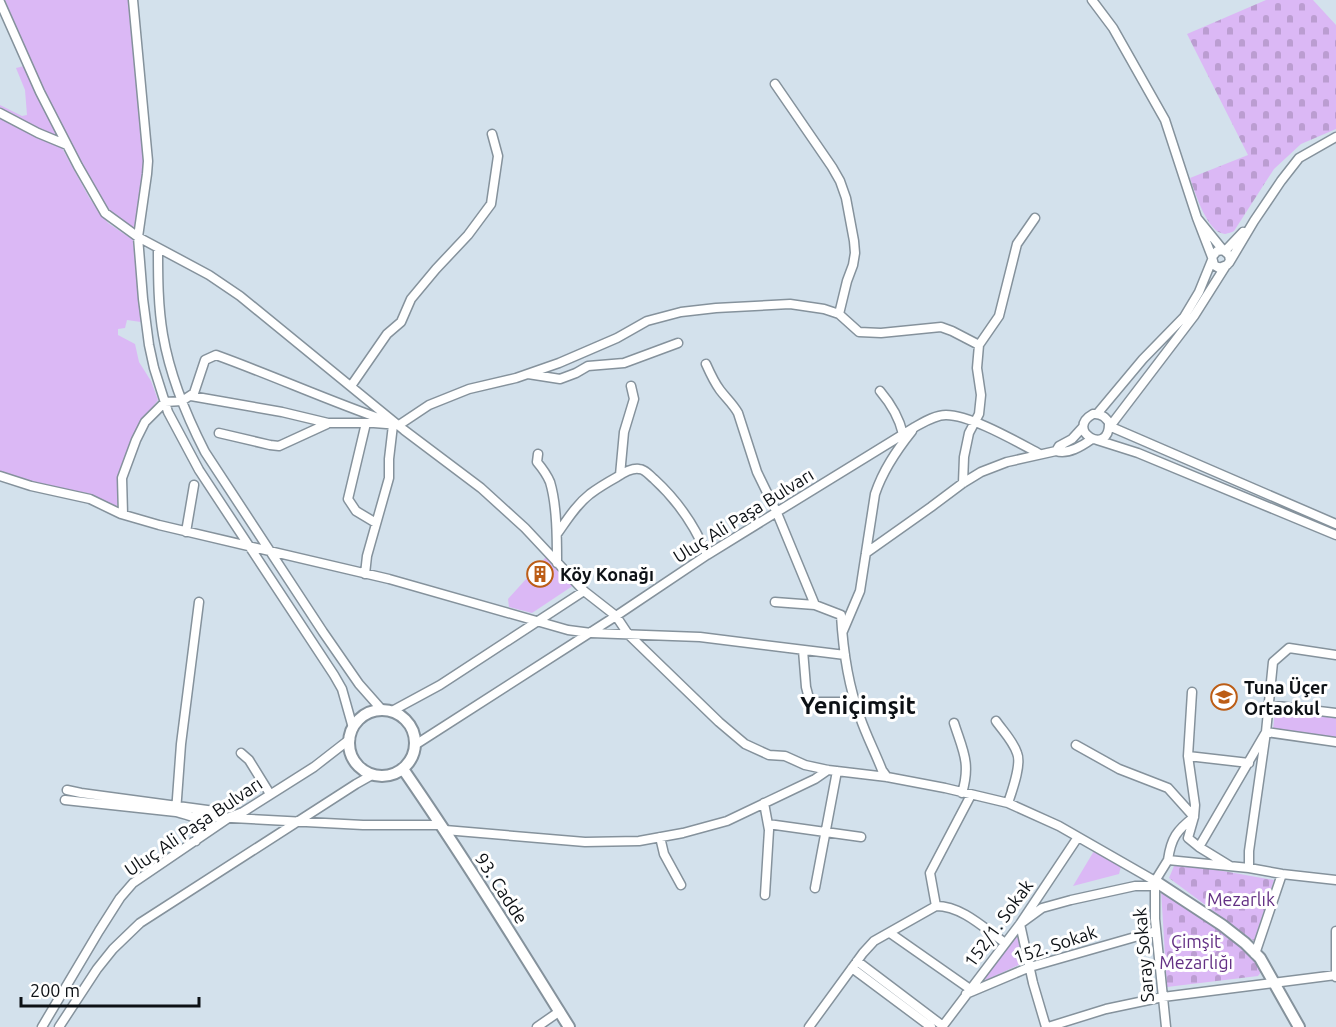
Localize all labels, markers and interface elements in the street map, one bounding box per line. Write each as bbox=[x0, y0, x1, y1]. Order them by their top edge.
street label: Uluç Ali Paşa Bulvarı bbox=[669, 464, 817, 566]
building icon: Köy Konağı bbox=[525, 559, 555, 589]
place label: Köy Konağı bbox=[560, 564, 654, 584]
place label: Tuna Üçer Ortaokul bbox=[1244, 677, 1328, 718]
school or university icon: Tuna Üçer Ortaokul bbox=[1209, 682, 1239, 712]
district label: Yeniçimşit bbox=[800, 692, 916, 719]
street label: Uluç Ali Paşa Bulvarı bbox=[121, 773, 265, 879]
street label: 93. Cadde bbox=[472, 849, 532, 927]
street label: 152/1. Sokak bbox=[960, 875, 1036, 971]
park label: Mezarlık bbox=[1207, 889, 1275, 909]
street label: Saray Sokak bbox=[1129, 907, 1157, 1003]
street label: 152. Sokak bbox=[1011, 921, 1099, 967]
park label: Çimşit Mezarlığı bbox=[1159, 931, 1233, 972]
scale bar bbox=[21, 970, 200, 1008]
text: 200 m bbox=[30, 980, 80, 1000]

